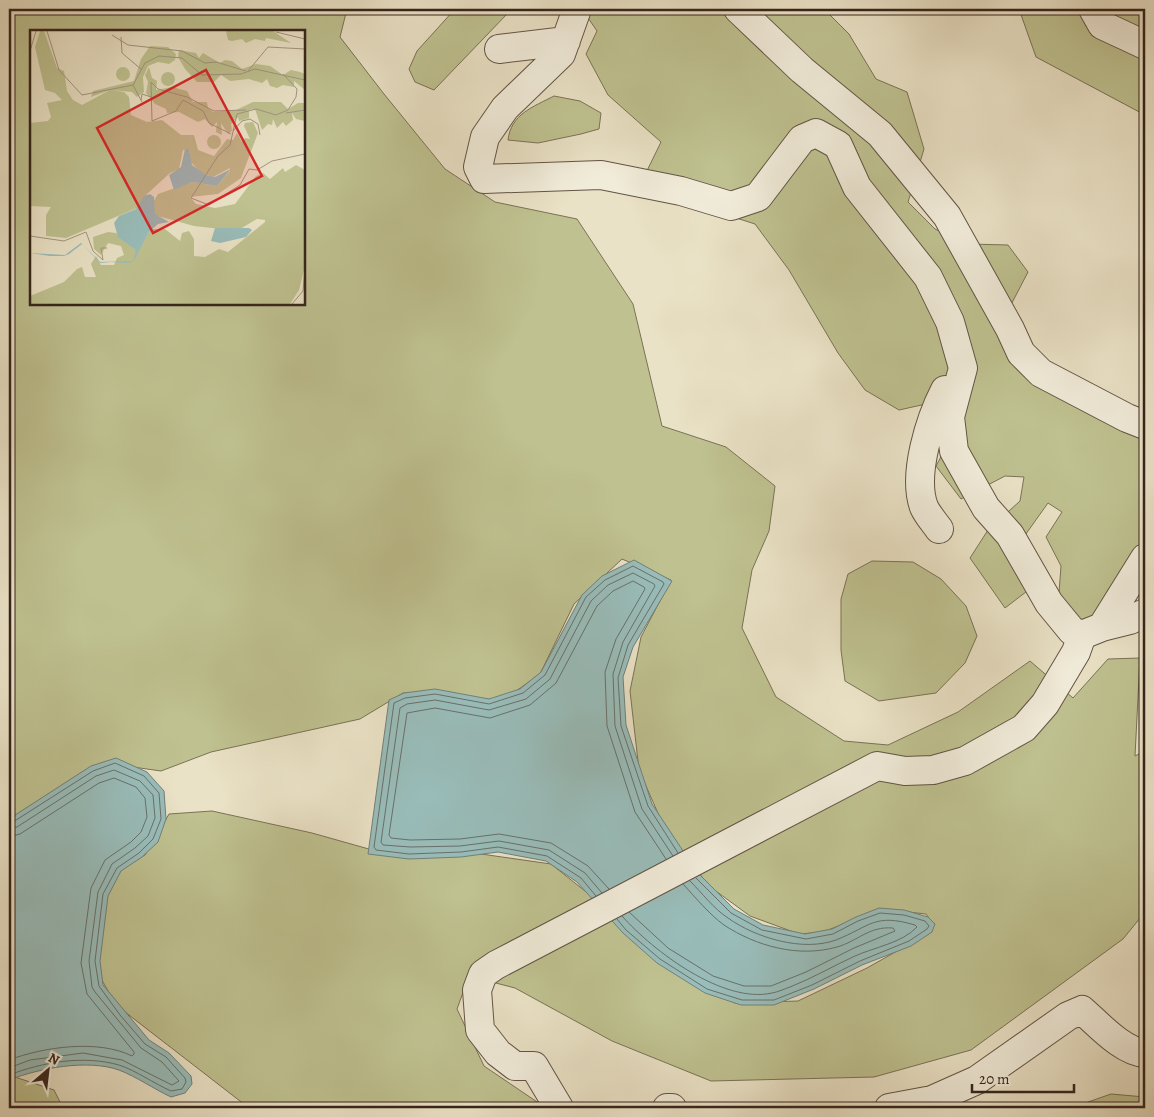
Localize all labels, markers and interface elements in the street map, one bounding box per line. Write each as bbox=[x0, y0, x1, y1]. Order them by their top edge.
inset map bbox=[30, 30, 305, 305]
north arrow bbox=[22, 1044, 72, 1094]
text: N bbox=[45, 1048, 63, 1070]
scale bar bbox=[972, 1062, 1074, 1094]
text: 20 m bbox=[979, 1069, 1010, 1089]

